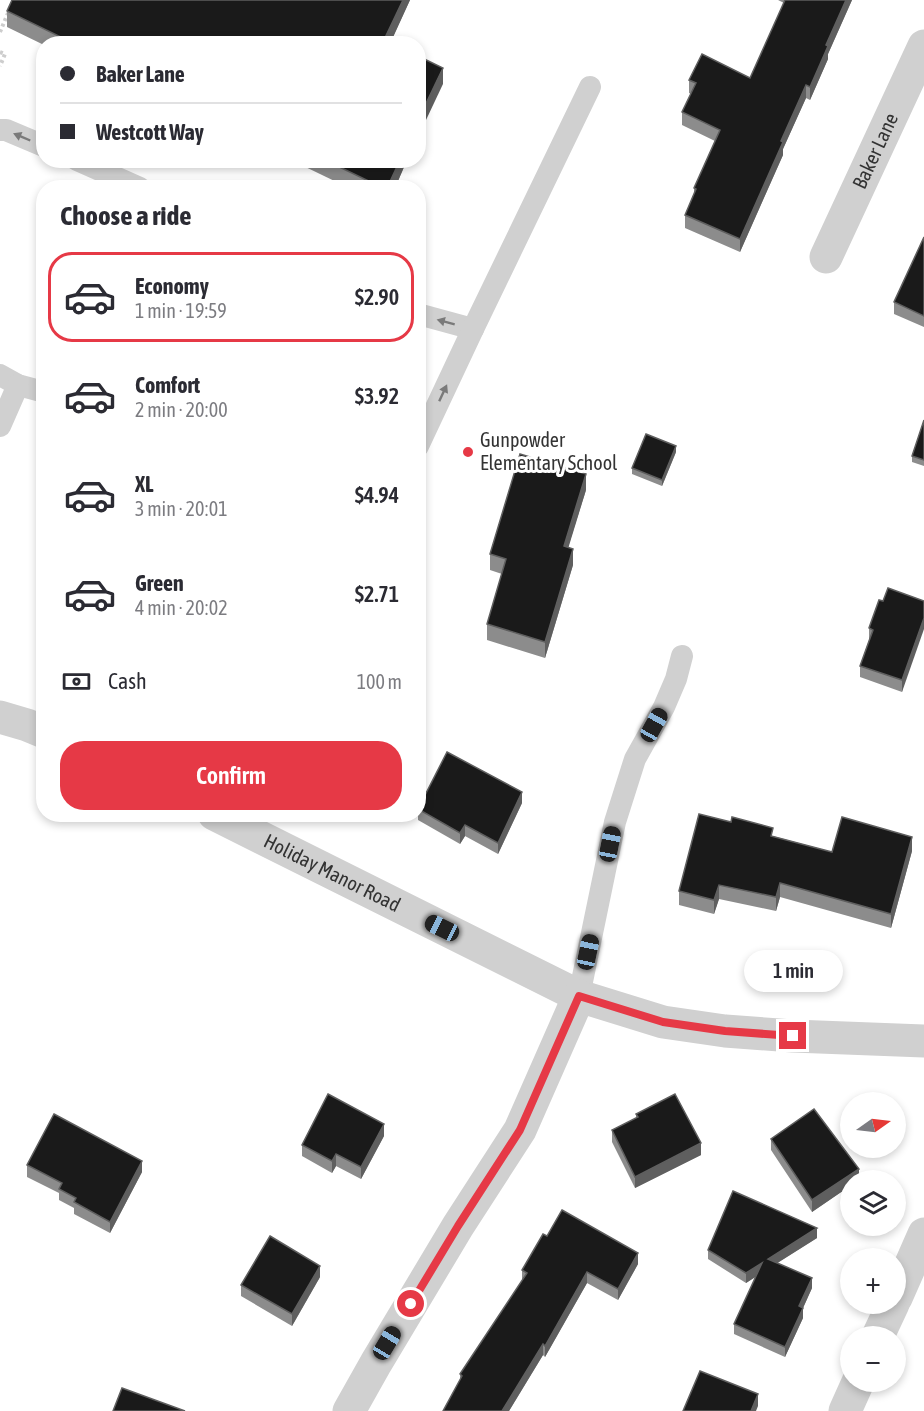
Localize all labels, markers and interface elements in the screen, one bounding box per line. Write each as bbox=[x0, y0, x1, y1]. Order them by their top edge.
text: Baker Lane bbox=[96, 61, 185, 87]
street label: Baker Lane bbox=[847, 109, 902, 192]
text: Westcott Way bbox=[96, 119, 204, 145]
one-way arrow bbox=[13, 132, 31, 141]
text: Choose a ride bbox=[60, 200, 192, 231]
icon: car bbox=[63, 270, 117, 324]
text: Economy bbox=[135, 273, 209, 299]
text: $2.90 bbox=[355, 284, 399, 310]
text: 1 min · 19:59 bbox=[135, 299, 227, 322]
one-way arrow bbox=[436, 316, 455, 326]
icon: car bbox=[63, 369, 117, 423]
text: Comfort bbox=[135, 372, 200, 398]
text: $3.92 bbox=[355, 383, 399, 409]
one-way arrow bbox=[438, 383, 448, 401]
text: 2 min · 20:00 bbox=[135, 398, 228, 421]
place label: Gunpowder Elementary School bbox=[480, 428, 618, 474]
marker: Gunpowder Elementary School bbox=[461, 445, 475, 459]
icon: car bbox=[63, 468, 117, 522]
text: XL bbox=[135, 471, 153, 497]
text: $4.94 bbox=[355, 482, 399, 508]
text: 3 min · 20:01 bbox=[135, 497, 228, 520]
icon: car bbox=[63, 567, 117, 621]
text: Green bbox=[135, 570, 184, 596]
text: $2.71 bbox=[355, 581, 399, 607]
text: 4 min · 20:02 bbox=[135, 596, 228, 619]
icon: cash bbox=[60, 665, 93, 698]
text: Cash bbox=[108, 668, 147, 694]
text: 100 m bbox=[357, 670, 402, 693]
car bbox=[637, 705, 671, 745]
button: Confirm bbox=[60, 741, 402, 810]
car bbox=[598, 825, 622, 863]
street label: Holiday Manor Road bbox=[260, 829, 404, 916]
car bbox=[422, 912, 462, 944]
car bbox=[575, 933, 601, 971]
callout: 1 min bbox=[744, 949, 842, 991]
text: 1 min bbox=[773, 959, 814, 982]
route end bbox=[779, 1022, 806, 1049]
north arrow bbox=[840, 1092, 906, 1158]
map controls bbox=[840, 1092, 906, 1392]
button: layers bbox=[840, 1170, 906, 1236]
button: + bbox=[840, 1248, 906, 1314]
route start bbox=[397, 1290, 424, 1317]
car bbox=[370, 1323, 404, 1363]
button: − bbox=[840, 1326, 906, 1392]

